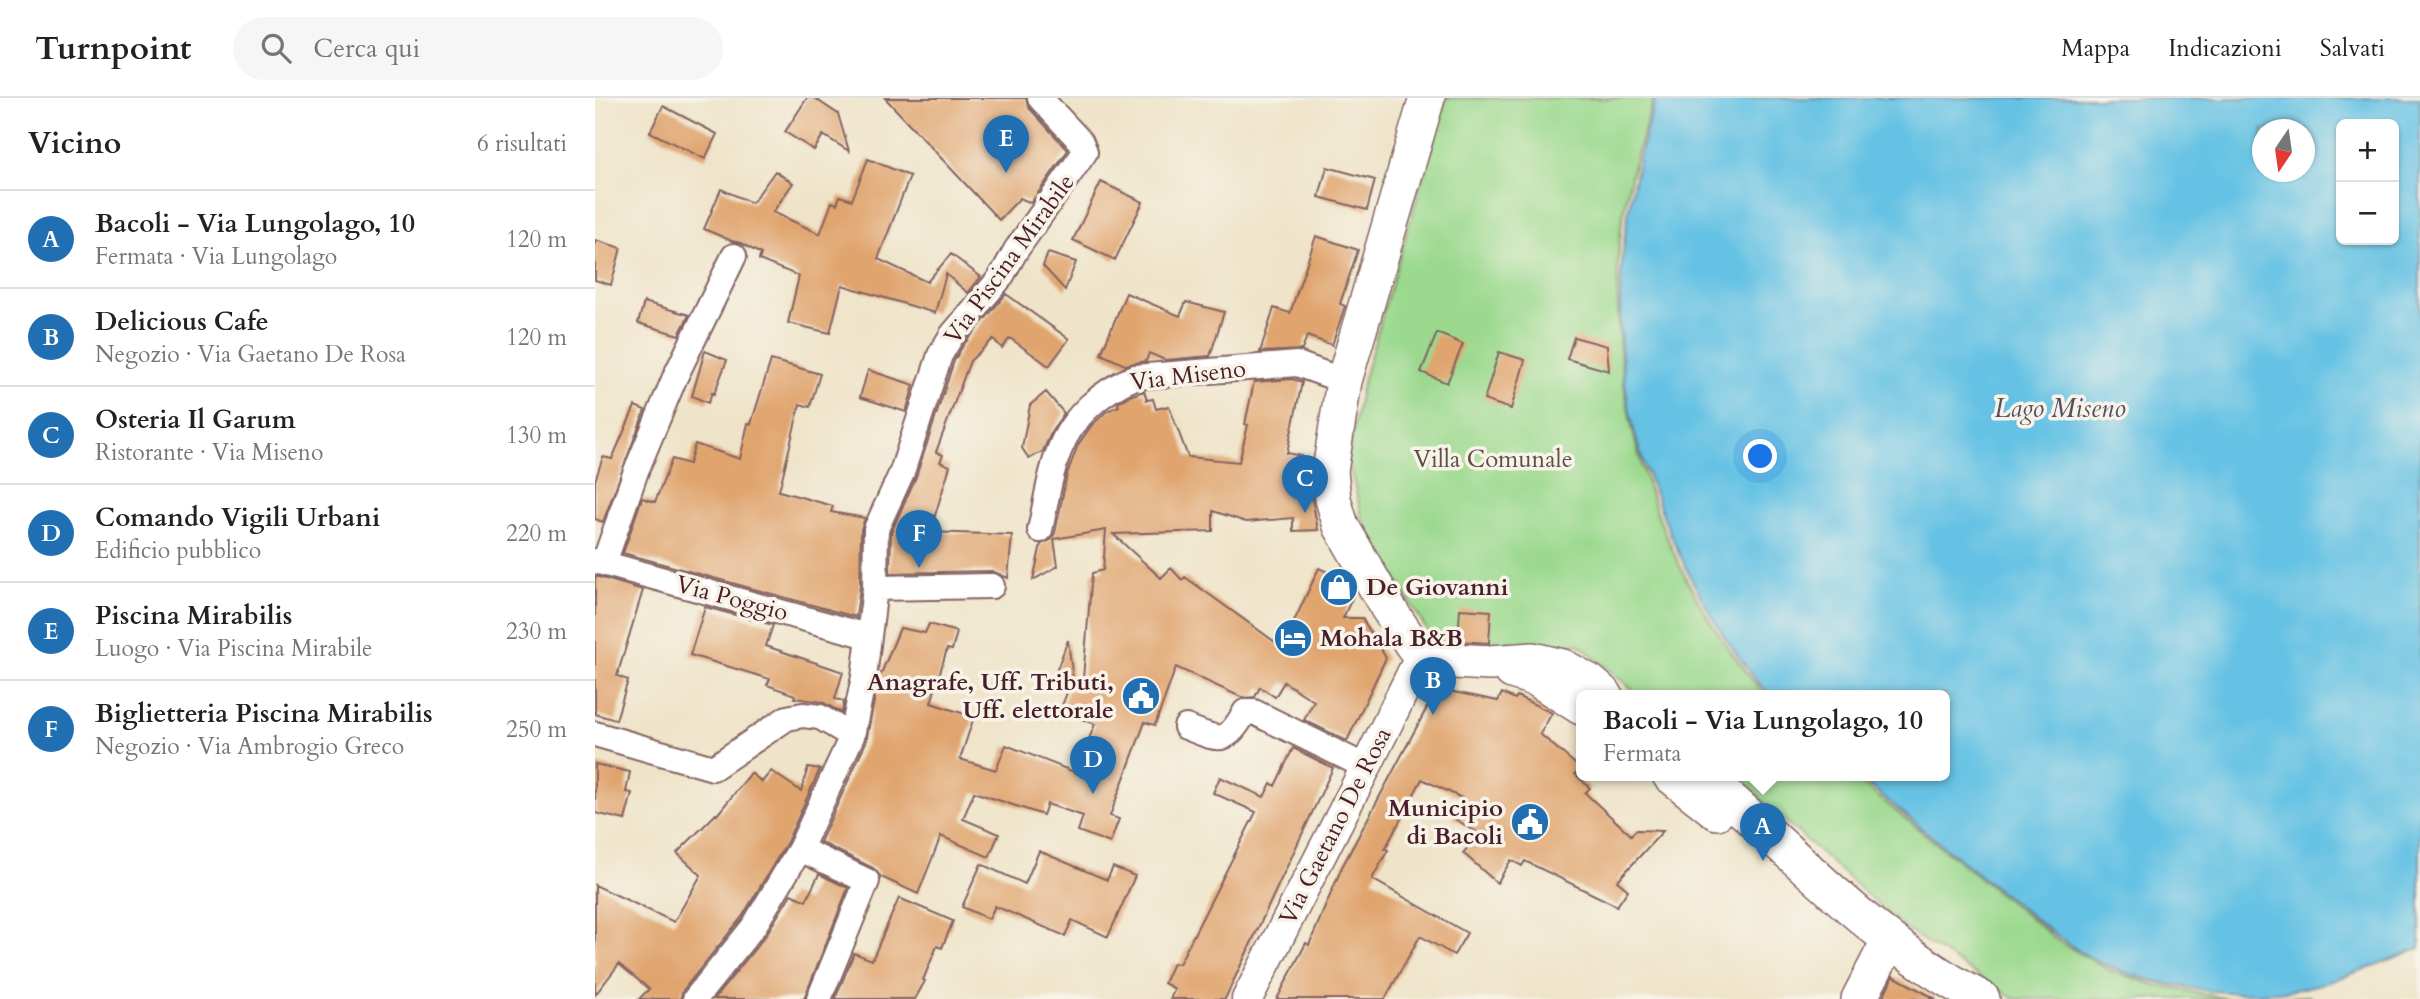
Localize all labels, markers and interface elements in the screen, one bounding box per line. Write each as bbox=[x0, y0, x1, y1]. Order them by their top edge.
search box bbox=[233, 17, 723, 80]
text: Turnpoint bbox=[35, 26, 191, 71]
icon: search bbox=[257, 29, 295, 67]
text: Cerca qui bbox=[313, 31, 420, 66]
text: Mappa bbox=[2061, 32, 2130, 65]
text: Indicazioni bbox=[2168, 32, 2282, 65]
text: Salvati bbox=[2320, 32, 2385, 65]
pin: E bbox=[983, 115, 1029, 173]
north arrow bbox=[2252, 119, 2315, 182]
map controls bbox=[2336, 119, 2399, 245]
button: + bbox=[2336, 119, 2399, 182]
text: Vicino bbox=[28, 123, 121, 164]
text: 6 risultati bbox=[477, 128, 567, 159]
street label: Via Piscina Mirabile bbox=[936, 167, 1083, 351]
button: − bbox=[2336, 182, 2399, 245]
text: Bacoli - Via Lungolago, 10 bbox=[95, 206, 415, 241]
text: A bbox=[42, 224, 60, 255]
text: 120 m bbox=[506, 224, 567, 255]
text: Fermata · Via Lungolago bbox=[95, 241, 337, 272]
text: Delicious Cafe bbox=[95, 304, 269, 339]
text: B bbox=[43, 322, 59, 353]
text: 120 m bbox=[506, 322, 567, 353]
text: Negozio · Via Gaetano De Rosa bbox=[95, 339, 406, 370]
street label: Via Miseno bbox=[1128, 352, 1248, 399]
water label: Lago Miseno bbox=[1994, 391, 2126, 426]
text: Osteria Il Garum bbox=[95, 402, 296, 437]
text: C bbox=[42, 420, 60, 451]
text: 130 m bbox=[506, 420, 567, 451]
text: Ristorante · Via Miseno bbox=[95, 437, 323, 468]
your location bbox=[1743, 439, 1777, 473]
park label: Villa Comunale bbox=[1413, 443, 1573, 476]
pin: C bbox=[1282, 455, 1328, 513]
text: Comando Vigili Urbani bbox=[95, 500, 380, 535]
pin: F bbox=[896, 510, 942, 568]
text: D bbox=[41, 518, 61, 549]
text: 220 m bbox=[506, 518, 567, 549]
text: Edificio pubblico bbox=[95, 535, 261, 566]
shop icon: De Giovanni bbox=[1318, 566, 1360, 608]
street label: Via Poggio bbox=[672, 568, 792, 629]
place label: De Giovanni bbox=[1366, 571, 1509, 604]
text: Piscina Mirabilis bbox=[95, 598, 292, 633]
text: E bbox=[44, 616, 58, 647]
text: 230 m bbox=[506, 616, 567, 647]
hotel icon: Mohala B&B bbox=[1272, 617, 1314, 659]
place label: Mohala B&B bbox=[1320, 622, 1463, 655]
text: Luogo · Via Piscina Mirabile bbox=[95, 633, 372, 664]
pin: B bbox=[1410, 657, 1456, 715]
place label: Anagrafe, Uff. Tributi, Uff. elettorale bbox=[867, 666, 1114, 727]
public building icon: Anagrafe, Uff. Tributi, Uff. elettorale bbox=[1120, 675, 1162, 717]
popup bbox=[1576, 690, 1950, 781]
text: Biglietteria Piscina Mirabilis bbox=[95, 696, 433, 731]
text: Bacoli - Via Lungolago, 10 bbox=[1603, 703, 1923, 738]
text: F bbox=[44, 714, 58, 745]
text: 250 m bbox=[506, 714, 567, 745]
street label: Via Gaetano De Rosa bbox=[1271, 721, 1400, 931]
text: Negozio · Via Ambrogio Greco bbox=[95, 731, 404, 762]
pin: D bbox=[1070, 736, 1116, 794]
text: Fermata bbox=[1603, 738, 1682, 769]
place label: Municipio di Bacoli bbox=[1388, 792, 1503, 853]
public building icon: Municipio di Bacoli bbox=[1509, 801, 1551, 843]
pin: A bbox=[1740, 803, 1786, 861]

